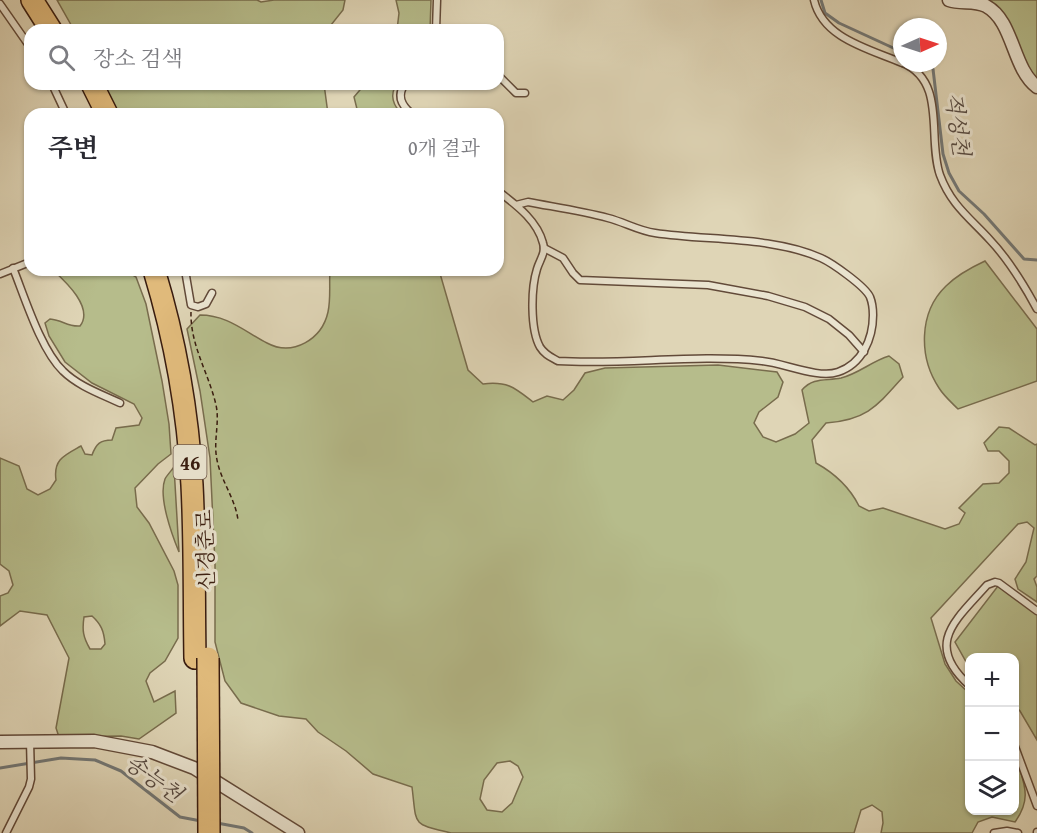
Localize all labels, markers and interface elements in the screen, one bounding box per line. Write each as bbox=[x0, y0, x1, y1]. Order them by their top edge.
north arrow bbox=[893, 18, 947, 72]
search box bbox=[24, 24, 504, 90]
icon: search bbox=[45, 41, 78, 74]
text: 장소 검색 bbox=[93, 42, 183, 74]
water label: 적성천 bbox=[938, 90, 979, 160]
text: 주변 bbox=[48, 128, 98, 167]
text: 0개 결과 bbox=[408, 133, 480, 162]
road number: 46 bbox=[174, 445, 207, 479]
street label: 신경춘로 bbox=[188, 509, 222, 591]
map controls bbox=[965, 653, 1019, 815]
button: + bbox=[965, 653, 1019, 707]
button: − bbox=[965, 707, 1019, 761]
water label: 송능천 bbox=[119, 746, 191, 811]
button: layers bbox=[965, 761, 1019, 815]

